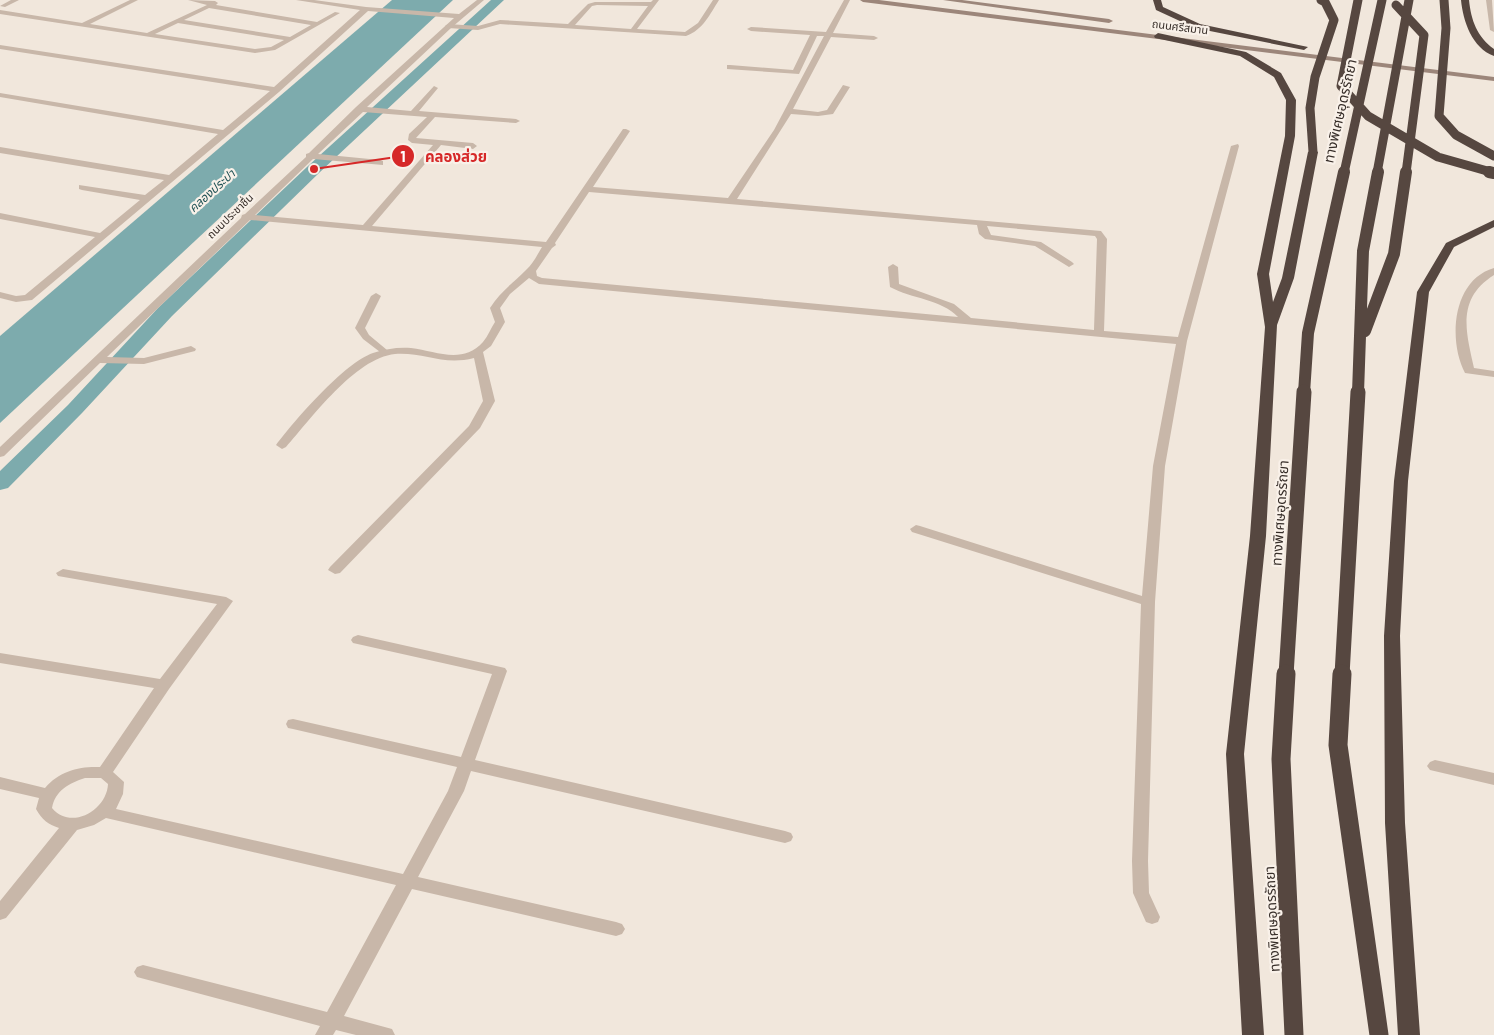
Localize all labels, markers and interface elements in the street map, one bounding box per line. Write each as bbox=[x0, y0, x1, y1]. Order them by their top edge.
street label: ถนนศรีสมาน bbox=[1151, 17, 1209, 36]
street label: ทางพิเศษอุดรรัถยา bbox=[1319, 57, 1361, 165]
callout: คลองส่วย bbox=[390, 141, 498, 171]
text: 1 bbox=[400, 147, 406, 165]
text: คลองส่วย bbox=[425, 147, 487, 165]
water label: คลองประปา bbox=[186, 165, 238, 214]
street label: ถนนประชาชื่น bbox=[203, 190, 255, 241]
street label: ทางพิเศษอุดรรัถยา bbox=[1267, 460, 1293, 566]
street label: ทางพิเศษอุดรรัถยา bbox=[1260, 866, 1284, 972]

